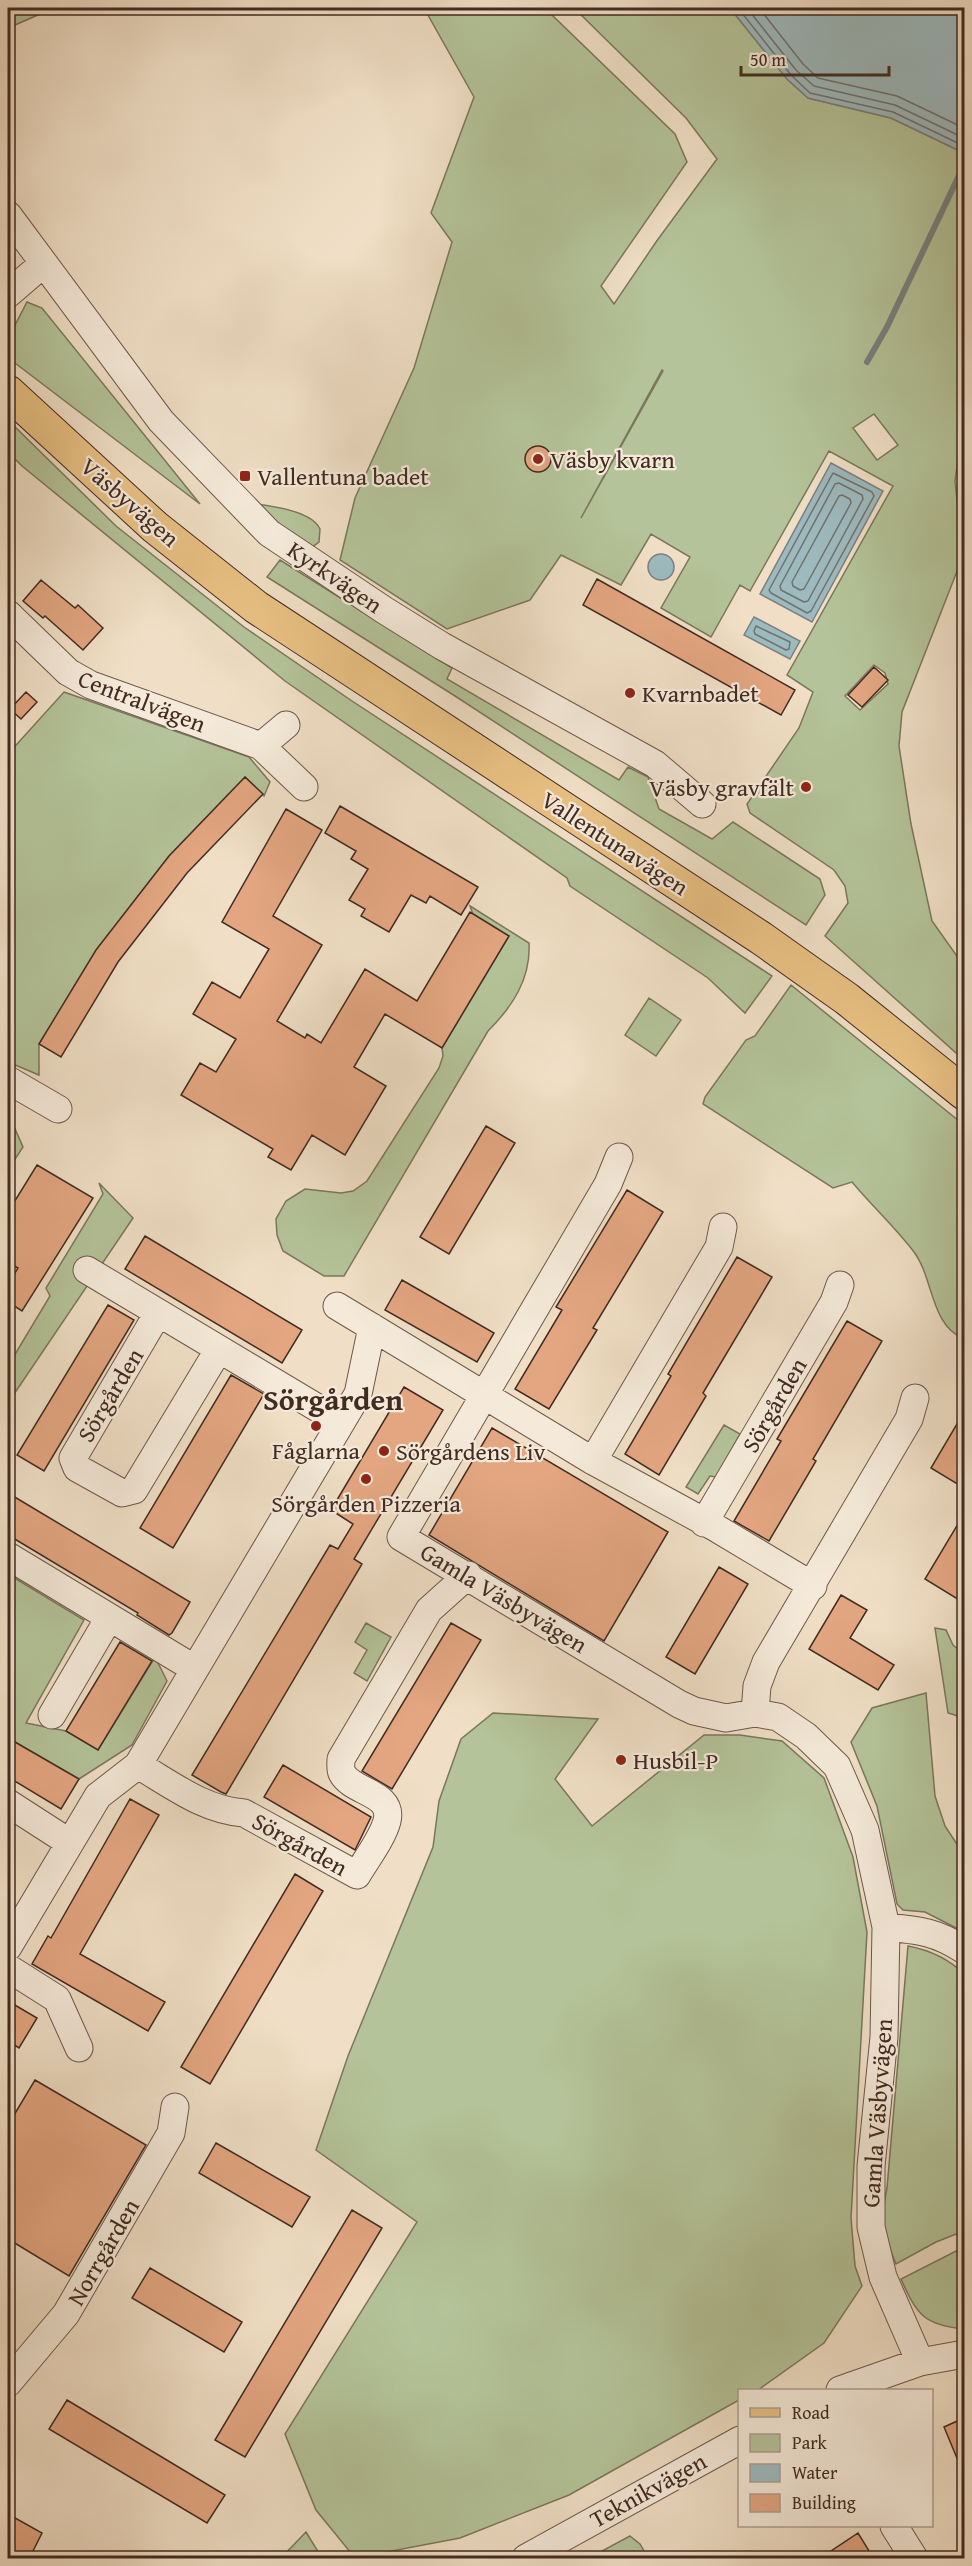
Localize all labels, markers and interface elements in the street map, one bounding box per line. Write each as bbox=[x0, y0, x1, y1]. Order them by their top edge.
scale bar bbox=[741, 39, 890, 77]
text: 50 m bbox=[750, 46, 786, 73]
place label: Väsby kvarn bbox=[550, 442, 675, 477]
street label: Väsbyvägen bbox=[73, 449, 188, 555]
marker: Väsby kvarn bbox=[531, 452, 545, 466]
place label: Vallentuna badet bbox=[257, 459, 429, 494]
marker: Vallentuna badet bbox=[238, 469, 252, 483]
street label: Kyrkvägen bbox=[280, 532, 390, 622]
street label: Centralvägen bbox=[73, 661, 211, 742]
place label: Kvarnbadet bbox=[642, 676, 759, 711]
marker: Kvarnbadet bbox=[623, 686, 637, 700]
place label: Väsby gravfält bbox=[649, 770, 795, 805]
marker: Väsby gravfält bbox=[799, 780, 813, 794]
street label: Vallentunavägen bbox=[534, 782, 696, 904]
street label: Sörgården bbox=[68, 1341, 152, 1449]
street label: Sörgården bbox=[733, 1351, 816, 1459]
district label: Sörgården bbox=[263, 1377, 403, 1421]
marker: Fåglarna bbox=[309, 1419, 323, 1433]
place label: Fåglarna bbox=[272, 1433, 361, 1468]
place label: Sörgårdens Liv bbox=[396, 1434, 546, 1469]
marker: Sörgårdens Liv bbox=[377, 1444, 391, 1458]
marker: Sörgården Pizzeria bbox=[359, 1472, 373, 1486]
place label: Sörgården Pizzeria bbox=[271, 1486, 461, 1521]
street label: Gamla Väsbyvägen bbox=[414, 1534, 595, 1662]
place label: Husbil-P bbox=[633, 1743, 718, 1778]
marker: Husbil-P bbox=[614, 1753, 628, 1767]
street label: Sörgården bbox=[246, 1803, 355, 1885]
street label: Gamla Väsbyvägen bbox=[853, 2017, 901, 2209]
street label: Norrgården bbox=[58, 2192, 148, 2312]
legend bbox=[738, 2389, 933, 2527]
text: Road bbox=[792, 2399, 830, 2426]
text: Park bbox=[792, 2429, 828, 2456]
street label: Teknikvägen bbox=[583, 2443, 713, 2536]
text: Water bbox=[792, 2459, 838, 2486]
text: Building bbox=[792, 2489, 856, 2516]

